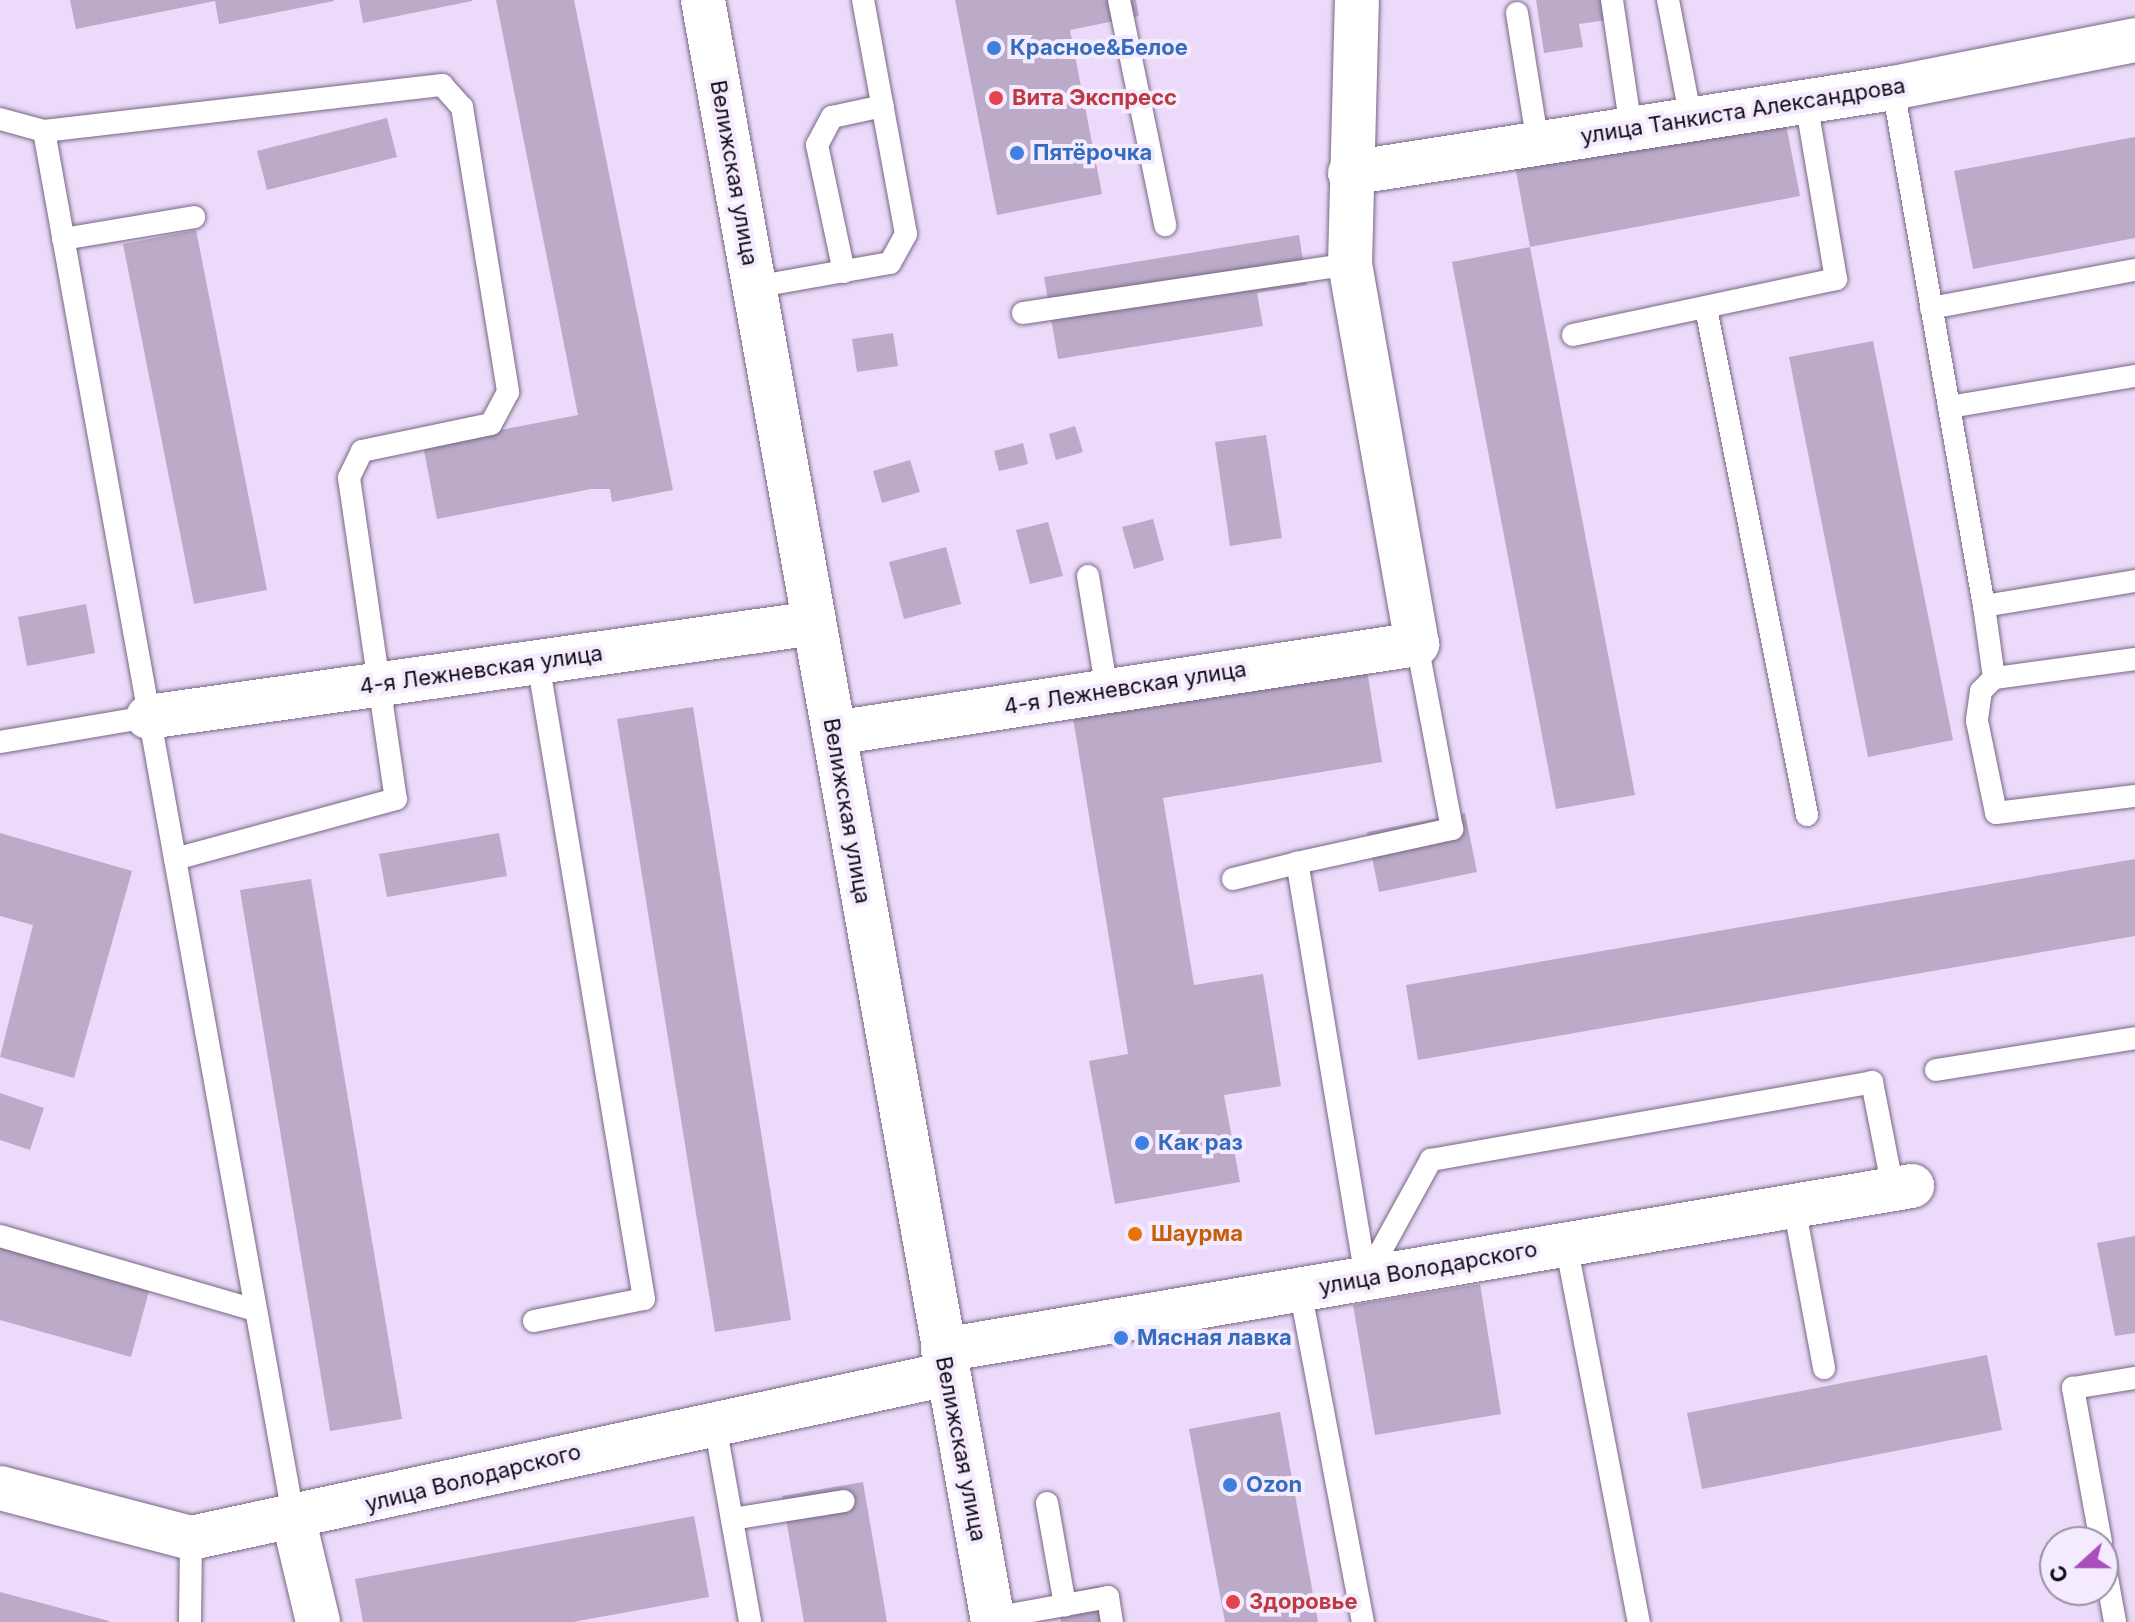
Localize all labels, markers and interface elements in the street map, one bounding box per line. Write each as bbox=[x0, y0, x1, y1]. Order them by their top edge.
place label: Красное&Белое bbox=[1010, 35, 1188, 61]
marker: Красное&Белое bbox=[985, 39, 1003, 57]
street label: улица Танкиста Александрова bbox=[1579, 72, 1907, 150]
street label: Велижская улица bbox=[705, 78, 763, 268]
place label: Вита Экспресс bbox=[1012, 85, 1177, 111]
marker: Вита Экспресс bbox=[987, 89, 1005, 107]
place label: Пятёрочка bbox=[1033, 140, 1152, 166]
marker: Пятёрочка bbox=[1008, 144, 1026, 162]
street label: 4-я Лежневская улица bbox=[358, 640, 604, 700]
street label: 4-я Лежневская улица bbox=[1002, 656, 1248, 720]
street label: Велижская улица bbox=[818, 716, 876, 906]
place label: Как раз bbox=[1158, 1130, 1243, 1156]
marker: Как раз bbox=[1133, 1134, 1151, 1152]
place label: Шаурма bbox=[1151, 1221, 1243, 1247]
marker: Шаурма bbox=[1126, 1225, 1144, 1243]
street label: улица Володарского bbox=[1317, 1236, 1539, 1300]
place label: Мясная лавка bbox=[1137, 1325, 1292, 1351]
marker: Мясная лавка bbox=[1112, 1329, 1130, 1347]
street label: Велижская улица bbox=[930, 1354, 992, 1544]
street label: улица Володарского bbox=[362, 1438, 584, 1518]
place label: Ozon bbox=[1246, 1472, 1302, 1498]
marker: Ozon bbox=[1221, 1476, 1239, 1494]
north arrow bbox=[2039, 1526, 2119, 1606]
text: С bbox=[2043, 1562, 2074, 1586]
place label: Здоровье bbox=[1249, 1589, 1358, 1615]
marker: Здоровье bbox=[1224, 1593, 1242, 1611]

